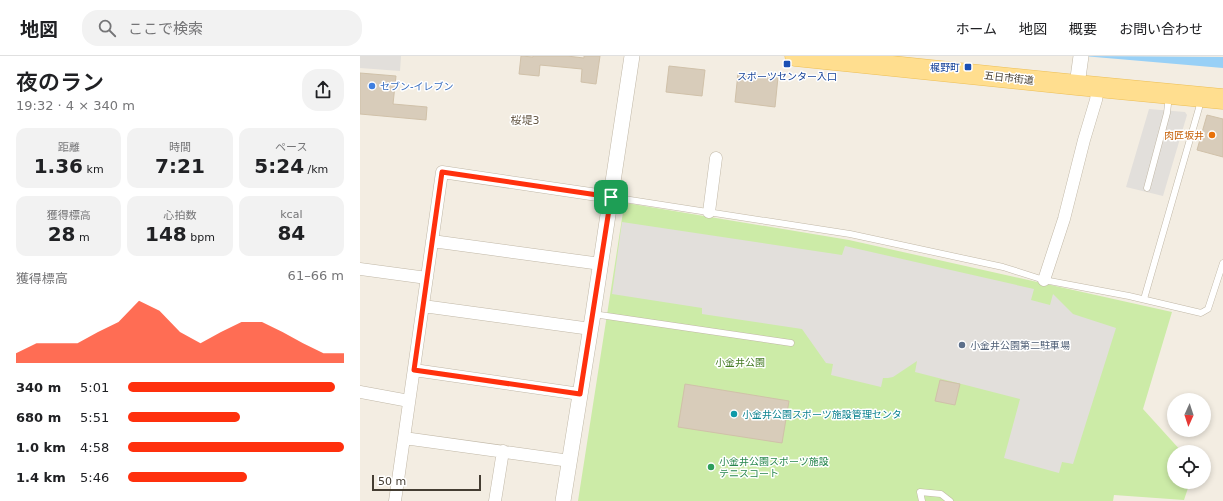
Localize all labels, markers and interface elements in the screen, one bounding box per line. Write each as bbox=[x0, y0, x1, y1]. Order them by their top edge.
search box bbox=[82, 10, 362, 46]
icon: search bbox=[96, 17, 118, 39]
text: 地図 bbox=[20, 18, 58, 40]
text: ここで検索 bbox=[128, 20, 203, 38]
text: ホーム bbox=[955, 21, 997, 37]
text: 地図 bbox=[1019, 21, 1047, 37]
text: 概要 bbox=[1069, 21, 1097, 37]
text: お問い合わせ bbox=[1119, 21, 1203, 37]
marker: スポーツセンター入口 bbox=[782, 59, 792, 69]
place label: 梶野町 bbox=[930, 62, 960, 73]
marker: 梶野町 bbox=[963, 62, 973, 72]
button: share bbox=[302, 69, 344, 111]
text: 夜のラン bbox=[16, 70, 104, 95]
street label: 五日市街道 bbox=[984, 70, 1034, 86]
place label: スポーツセンター入口 bbox=[737, 71, 837, 82]
marker: セブン-イレブン bbox=[367, 81, 377, 91]
place label: セブン-イレブン bbox=[380, 81, 454, 92]
text: 19:32 · 4 × 340 m bbox=[16, 98, 135, 113]
district label: 桜堤3 bbox=[511, 114, 540, 127]
place label: 肉匠坂井 bbox=[1164, 130, 1204, 141]
marker: 肉匠坂井 bbox=[1207, 130, 1217, 140]
text: 距離 bbox=[58, 141, 80, 154]
text: 時間 bbox=[169, 141, 191, 154]
text: ペース bbox=[275, 141, 308, 154]
text: 1.36 bbox=[34, 154, 83, 178]
text: 7:21 bbox=[155, 154, 205, 178]
text: 5:24 bbox=[254, 154, 304, 178]
text: km bbox=[83, 163, 104, 176]
text: /km bbox=[304, 163, 328, 176]
pin bbox=[594, 180, 628, 214]
icon: arrive bbox=[600, 186, 622, 208]
text: kcal bbox=[280, 208, 302, 221]
text: 獲得標高 bbox=[47, 209, 91, 222]
text: 心拍数 bbox=[163, 209, 196, 222]
text: 84 bbox=[277, 221, 305, 245]
text: 28 bbox=[48, 222, 75, 246]
text: 148 bbox=[145, 222, 187, 246]
text: m bbox=[75, 231, 90, 244]
text: bpm bbox=[187, 231, 215, 244]
text: 61–66 m bbox=[288, 268, 344, 283]
text: 獲得標高 bbox=[16, 271, 68, 286]
marker: 小金井公園第二駐車場 bbox=[957, 340, 967, 350]
place label: 小金井公園第二駐車場 bbox=[970, 340, 1070, 351]
park label: 小金井公園 bbox=[715, 357, 765, 368]
text: 340 m bbox=[16, 380, 61, 395]
text: 5:01 bbox=[80, 380, 109, 395]
north arrow bbox=[1167, 393, 1211, 437]
map controls bbox=[1167, 393, 1211, 489]
marker: 小金井公園スポーツ施設管理センタ bbox=[729, 409, 739, 419]
place label: 小金井公園スポーツ施設管理センタ bbox=[742, 409, 902, 420]
text: 680 m bbox=[16, 410, 61, 425]
text: 5:51 bbox=[80, 410, 109, 425]
text: 1.0 km bbox=[16, 440, 66, 455]
text: 4:58 bbox=[80, 440, 109, 455]
button: locate bbox=[1167, 445, 1211, 489]
place label: 小金井公園スポーツ施設 テニスコート bbox=[719, 456, 829, 479]
marker: 小金井公園スポーツ施設 テニスコート bbox=[706, 462, 716, 472]
text: 1.4 km bbox=[16, 470, 66, 485]
text: 5:46 bbox=[80, 470, 109, 485]
scale bar bbox=[372, 473, 481, 492]
text: 50 m bbox=[378, 475, 406, 488]

